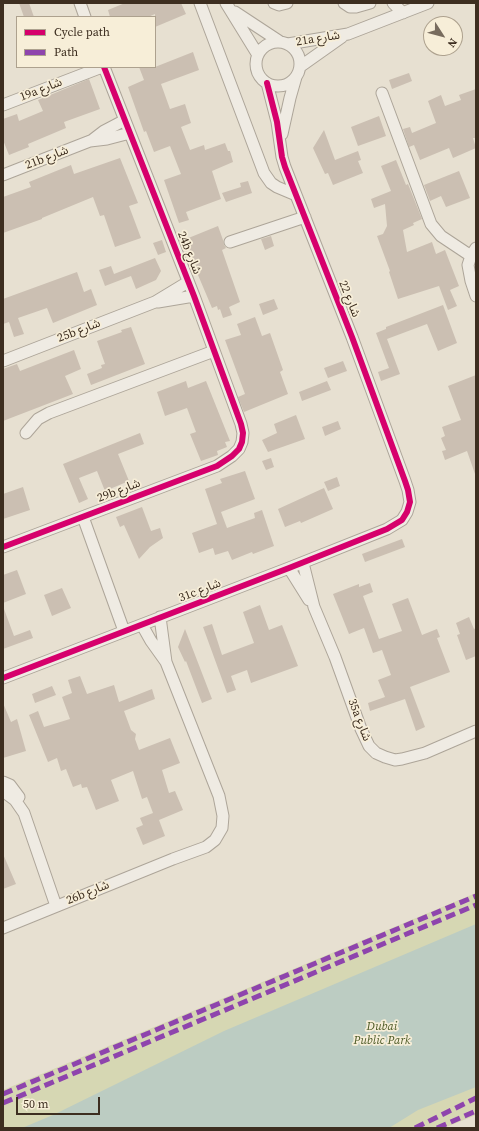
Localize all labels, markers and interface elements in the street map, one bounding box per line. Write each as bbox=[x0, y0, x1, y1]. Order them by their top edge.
legend bbox=[16, 16, 156, 68]
north arrow bbox=[423, 16, 463, 56]
text: Cycle path bbox=[54, 24, 110, 40]
street label: 21a شارع bbox=[295, 28, 341, 50]
text: N bbox=[444, 35, 461, 50]
text: Path bbox=[54, 44, 78, 60]
street label: 19a شارع bbox=[18, 75, 64, 105]
street label: 21b شارع bbox=[23, 143, 71, 173]
street label: 24b شارع bbox=[174, 229, 204, 277]
street label: شارع 22 bbox=[335, 279, 363, 319]
street label: 25b شارع bbox=[55, 316, 103, 346]
street label: 29b شارع bbox=[95, 476, 143, 506]
street label: 31c شارع bbox=[177, 576, 223, 606]
street label: 35a شارع bbox=[344, 697, 374, 743]
street label: 26b شارع bbox=[64, 878, 112, 908]
park label: Dubai Public Park bbox=[353, 1020, 411, 1048]
scale bar bbox=[18, 1089, 102, 1115]
text: 50 m bbox=[23, 1096, 49, 1112]

